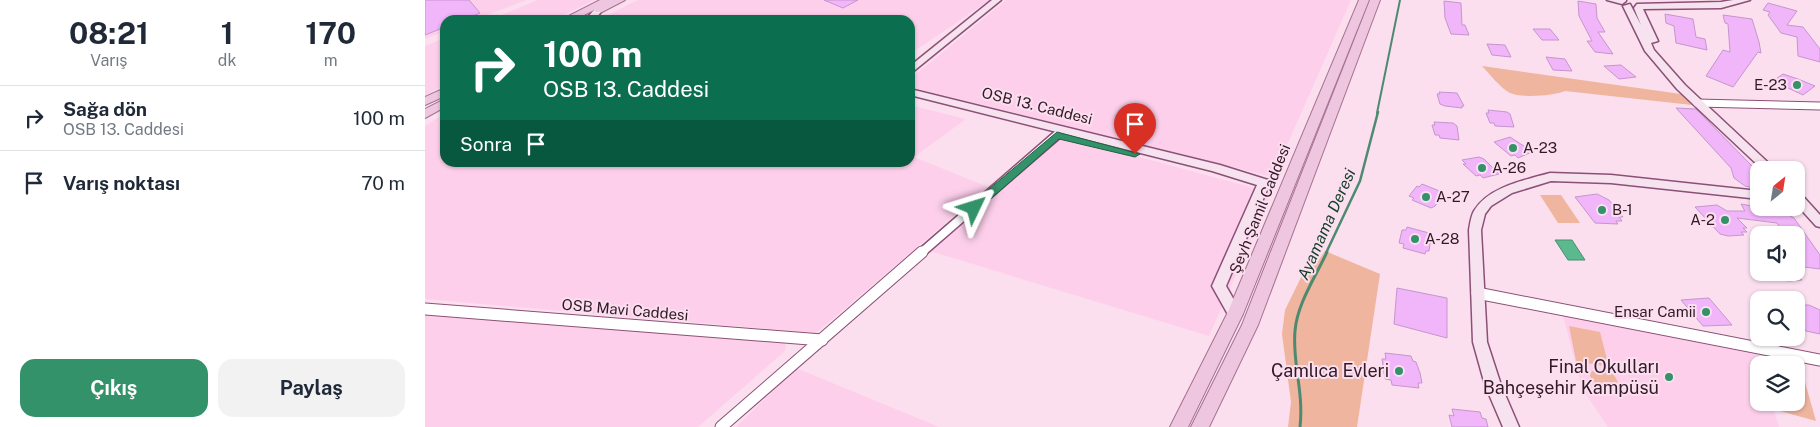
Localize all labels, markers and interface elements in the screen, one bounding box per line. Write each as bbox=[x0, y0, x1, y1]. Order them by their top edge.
text: 08:21 bbox=[69, 15, 149, 51]
text: 1 bbox=[221, 15, 234, 51]
text: 170 bbox=[305, 15, 356, 51]
text: 100 m bbox=[543, 34, 642, 75]
icon: right bbox=[460, 35, 525, 100]
text: Varış bbox=[90, 51, 127, 70]
text: dk bbox=[218, 51, 236, 70]
text: m bbox=[324, 51, 338, 70]
text: OSB 13. Caddesi bbox=[543, 76, 709, 102]
place label: E-23 bbox=[1754, 76, 1787, 93]
marker: E-23 bbox=[1791, 79, 1803, 91]
street label: OSB 13. Caddesi bbox=[980, 84, 1094, 127]
text: Sağa dön bbox=[63, 98, 147, 120]
pin bbox=[1114, 103, 1156, 154]
icon: right bbox=[20, 104, 48, 132]
text: 100 m bbox=[353, 107, 405, 129]
icon: arrive bbox=[1121, 110, 1149, 138]
text: OSB 13. Caddesi bbox=[63, 120, 184, 139]
icon: arrive bbox=[522, 130, 550, 158]
text: Sonra bbox=[460, 133, 512, 155]
place label: A-23 bbox=[1523, 139, 1557, 156]
street label: Şeyh Şamil Caddesi bbox=[1226, 142, 1293, 276]
marker: A-23 bbox=[1507, 142, 1519, 154]
place label: A-26 bbox=[1492, 159, 1526, 176]
north arrow bbox=[1750, 161, 1805, 216]
map controls bbox=[1750, 161, 1805, 411]
marker: A-26 bbox=[1476, 162, 1488, 174]
water label: Ayamama Deresi bbox=[1293, 166, 1359, 283]
icon: arrive bbox=[20, 169, 48, 197]
text: Varış noktası bbox=[63, 172, 180, 194]
text: 70 m bbox=[361, 172, 405, 194]
position arrow bbox=[947, 181, 999, 233]
place label: A-27 bbox=[1436, 188, 1470, 205]
marker: A-27 bbox=[1420, 191, 1432, 203]
place label: B-1 bbox=[1612, 201, 1633, 218]
marker: B-1 bbox=[1596, 204, 1608, 216]
place label: A-2 bbox=[1690, 211, 1715, 228]
marker: A-2 bbox=[1719, 214, 1731, 226]
button: sound bbox=[1750, 226, 1805, 281]
place label: A-28 bbox=[1425, 230, 1460, 247]
marker: A-28 bbox=[1409, 233, 1421, 245]
button: search bbox=[1750, 291, 1805, 346]
street label: OSB Mavi Caddesi bbox=[561, 296, 689, 323]
place label: Ensar Camii bbox=[1614, 303, 1696, 320]
marker: Ensar Camii bbox=[1700, 306, 1712, 318]
place label: Final Okulları Bahçeşehir Kampüsü bbox=[1483, 356, 1659, 398]
button: layers bbox=[1750, 356, 1805, 411]
button: Çıkış bbox=[20, 359, 208, 417]
button: Paylaş bbox=[218, 359, 405, 417]
place label: Çamlıca Evleri bbox=[1271, 360, 1389, 381]
marker: Çamlıca Evleri bbox=[1393, 365, 1405, 377]
marker: Final Okulları Bahçeşehir Kampüsü bbox=[1663, 371, 1675, 383]

